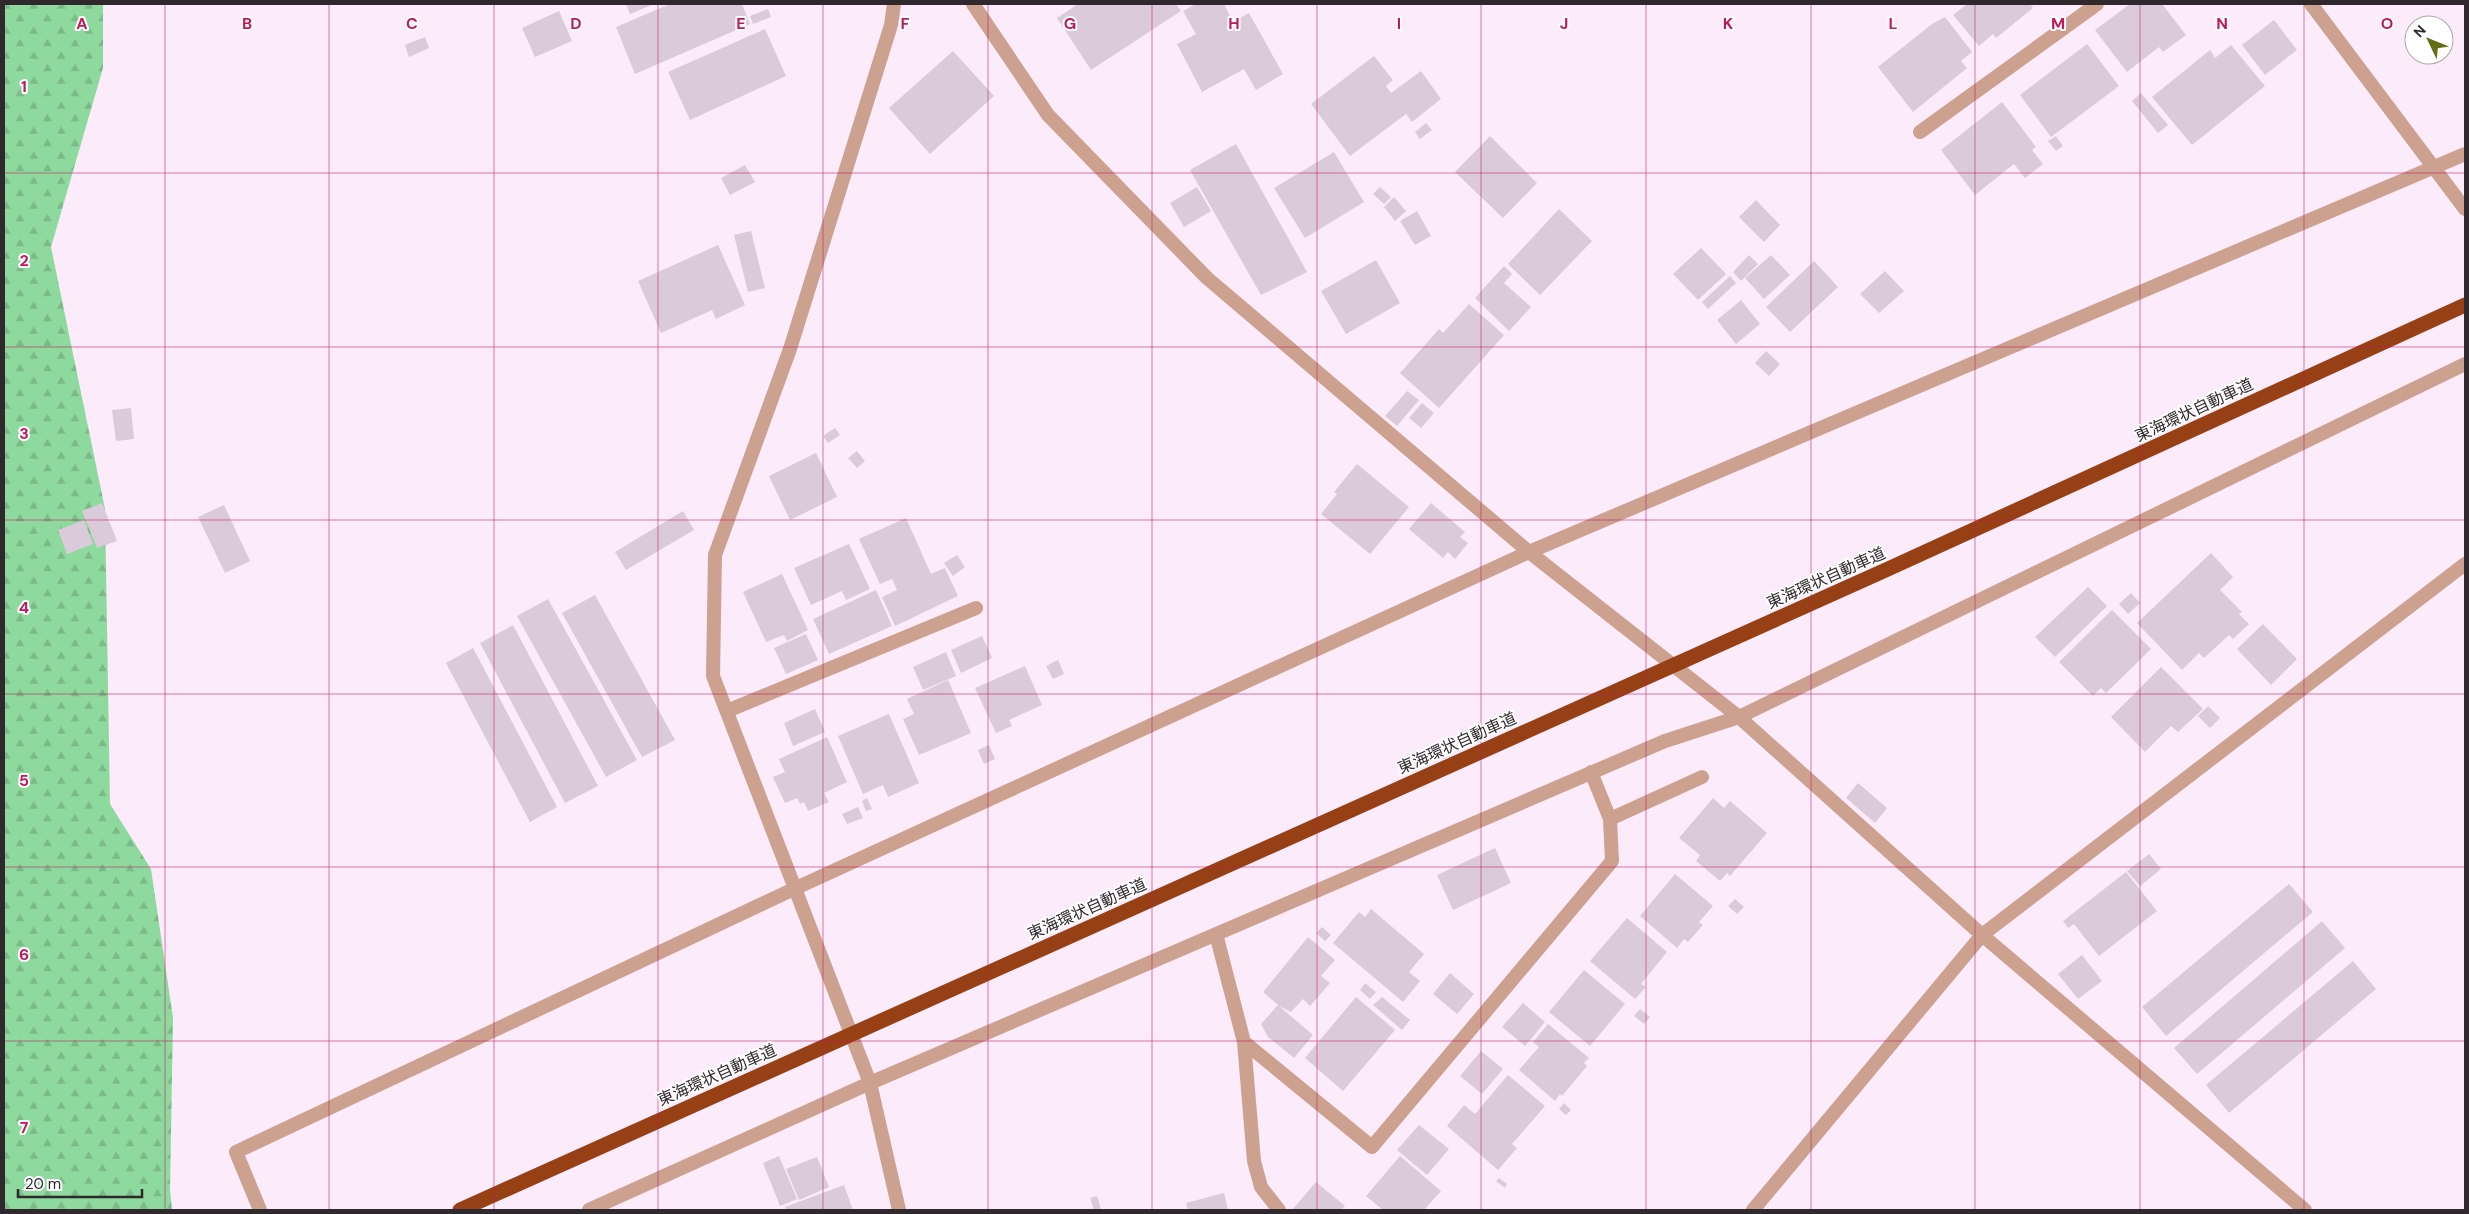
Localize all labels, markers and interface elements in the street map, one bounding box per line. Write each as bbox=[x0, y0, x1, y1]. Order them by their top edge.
text: A bbox=[76, 13, 88, 34]
text: B bbox=[242, 13, 252, 34]
text: C bbox=[406, 13, 418, 34]
text: D bbox=[570, 13, 582, 34]
text: E bbox=[736, 13, 746, 34]
text: F bbox=[901, 13, 910, 34]
text: G bbox=[1064, 13, 1076, 34]
text: H bbox=[1228, 13, 1240, 34]
text: I bbox=[1397, 13, 1401, 34]
text: J bbox=[1560, 13, 1568, 34]
text: K bbox=[1723, 13, 1734, 34]
text: L bbox=[1889, 13, 1898, 34]
text: M bbox=[2051, 13, 2065, 34]
text: N bbox=[2216, 13, 2228, 34]
text: O bbox=[2381, 13, 2393, 34]
north arrow bbox=[2404, 15, 2454, 65]
text: N bbox=[2409, 21, 2430, 41]
text: 1 bbox=[21, 76, 27, 97]
text: 2 bbox=[19, 250, 29, 271]
street label: 東海環状自動車道 bbox=[2132, 373, 2256, 447]
text: 3 bbox=[19, 423, 29, 444]
street label: 東海環状自動車道 bbox=[1763, 542, 1889, 614]
text: 4 bbox=[19, 597, 29, 618]
street label: 東海環状自動車道 bbox=[1394, 707, 1520, 779]
text: 5 bbox=[19, 770, 29, 791]
street label: 東海環状自動車道 bbox=[1024, 873, 1150, 945]
text: 6 bbox=[19, 944, 29, 965]
street label: 東海環状自動車道 bbox=[654, 1039, 780, 1111]
text: 7 bbox=[20, 1117, 29, 1138]
scale bar bbox=[18, 1166, 141, 1198]
text: 20 m bbox=[25, 1174, 61, 1194]

